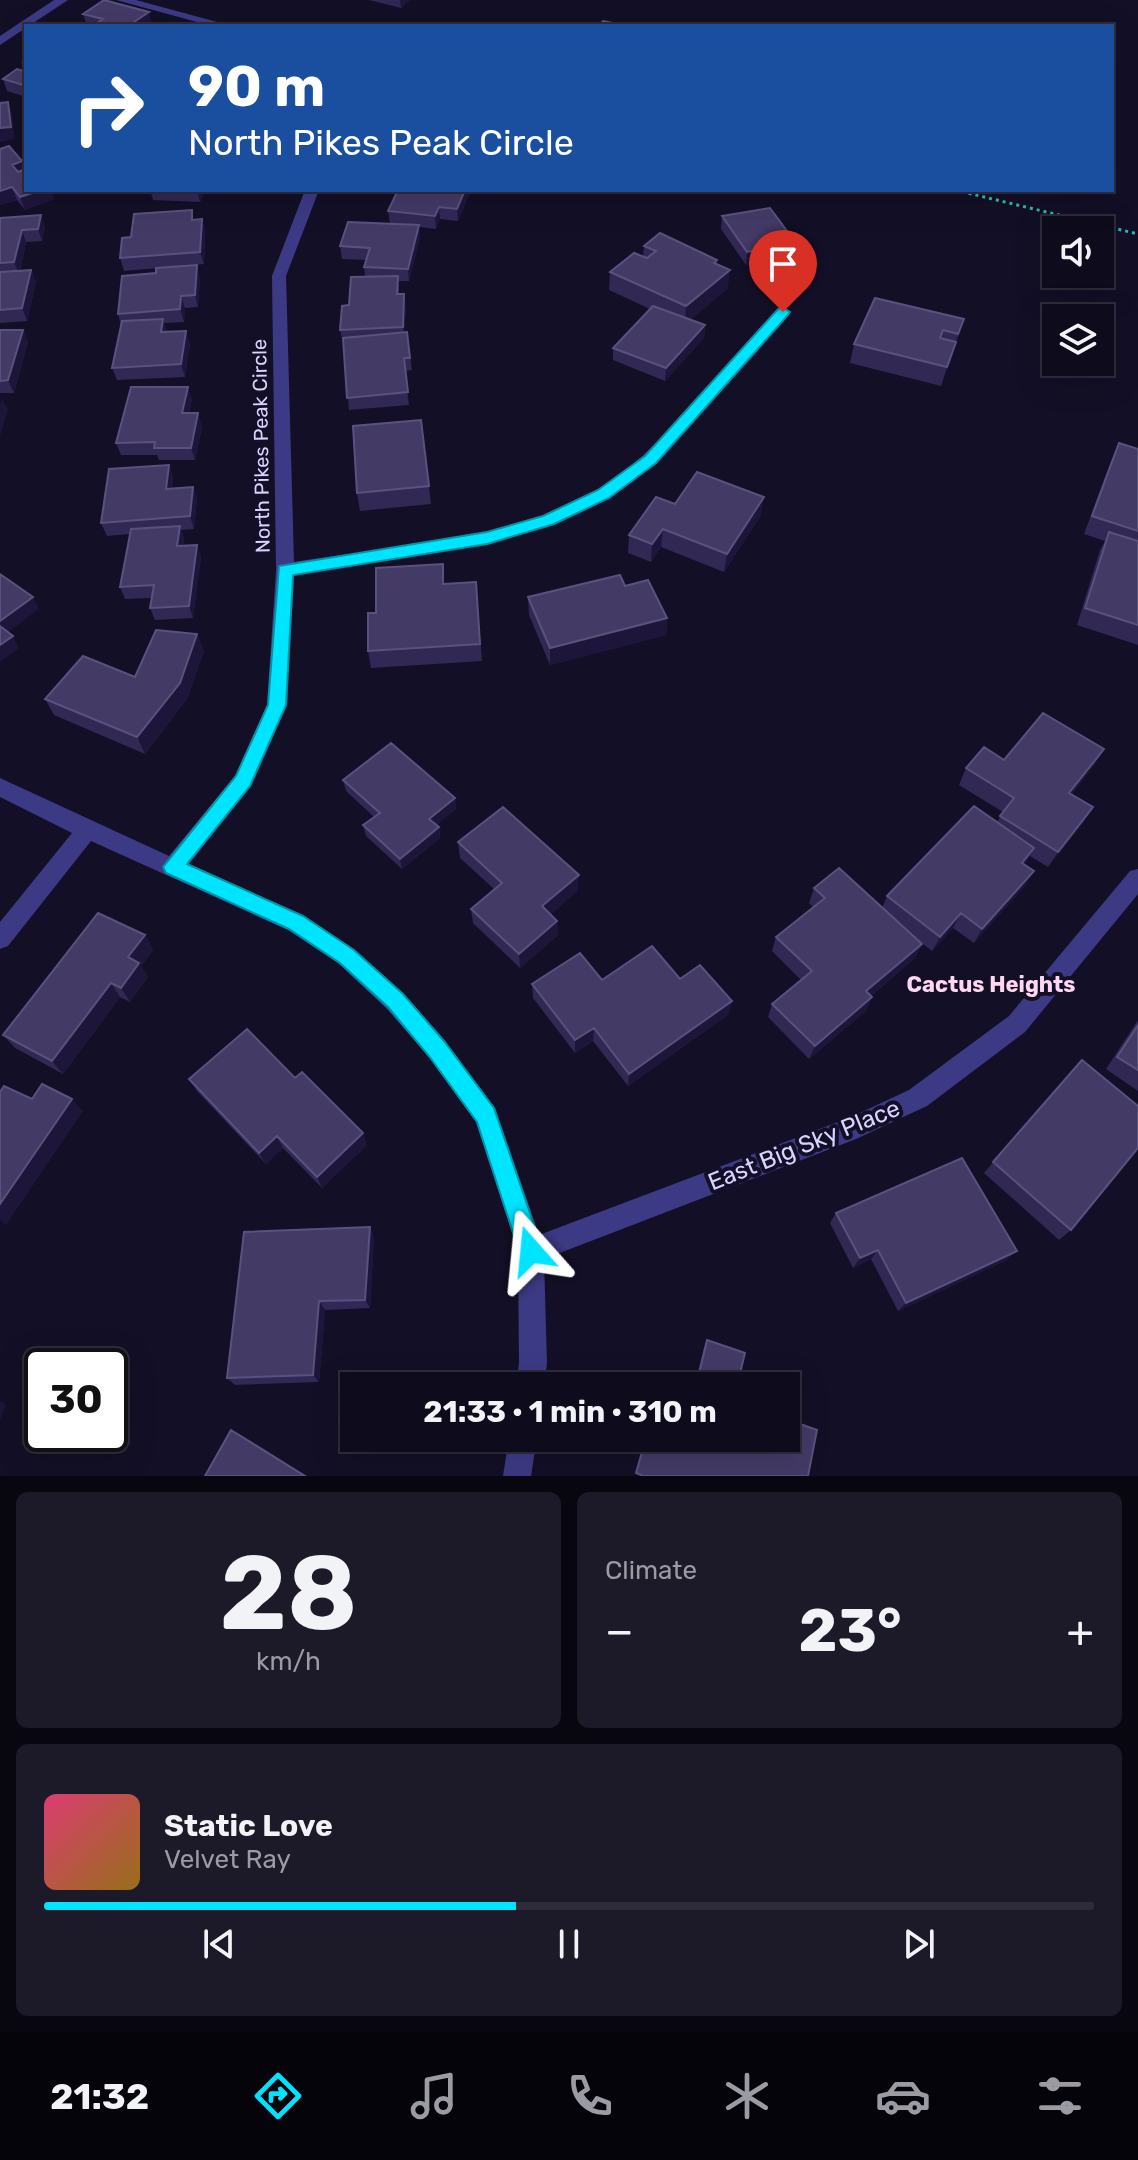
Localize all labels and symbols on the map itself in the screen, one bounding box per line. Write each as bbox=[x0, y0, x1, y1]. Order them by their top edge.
pin bbox=[749, 230, 817, 312]
street label: North Pikes Peak Circle bbox=[247, 339, 275, 553]
district label: Cactus Heights bbox=[907, 971, 1075, 998]
street label: East Big Sky Place bbox=[704, 1094, 904, 1196]
position arrow bbox=[489, 1209, 573, 1293]
speed limit sign: 30 bbox=[24, 1348, 128, 1452]

